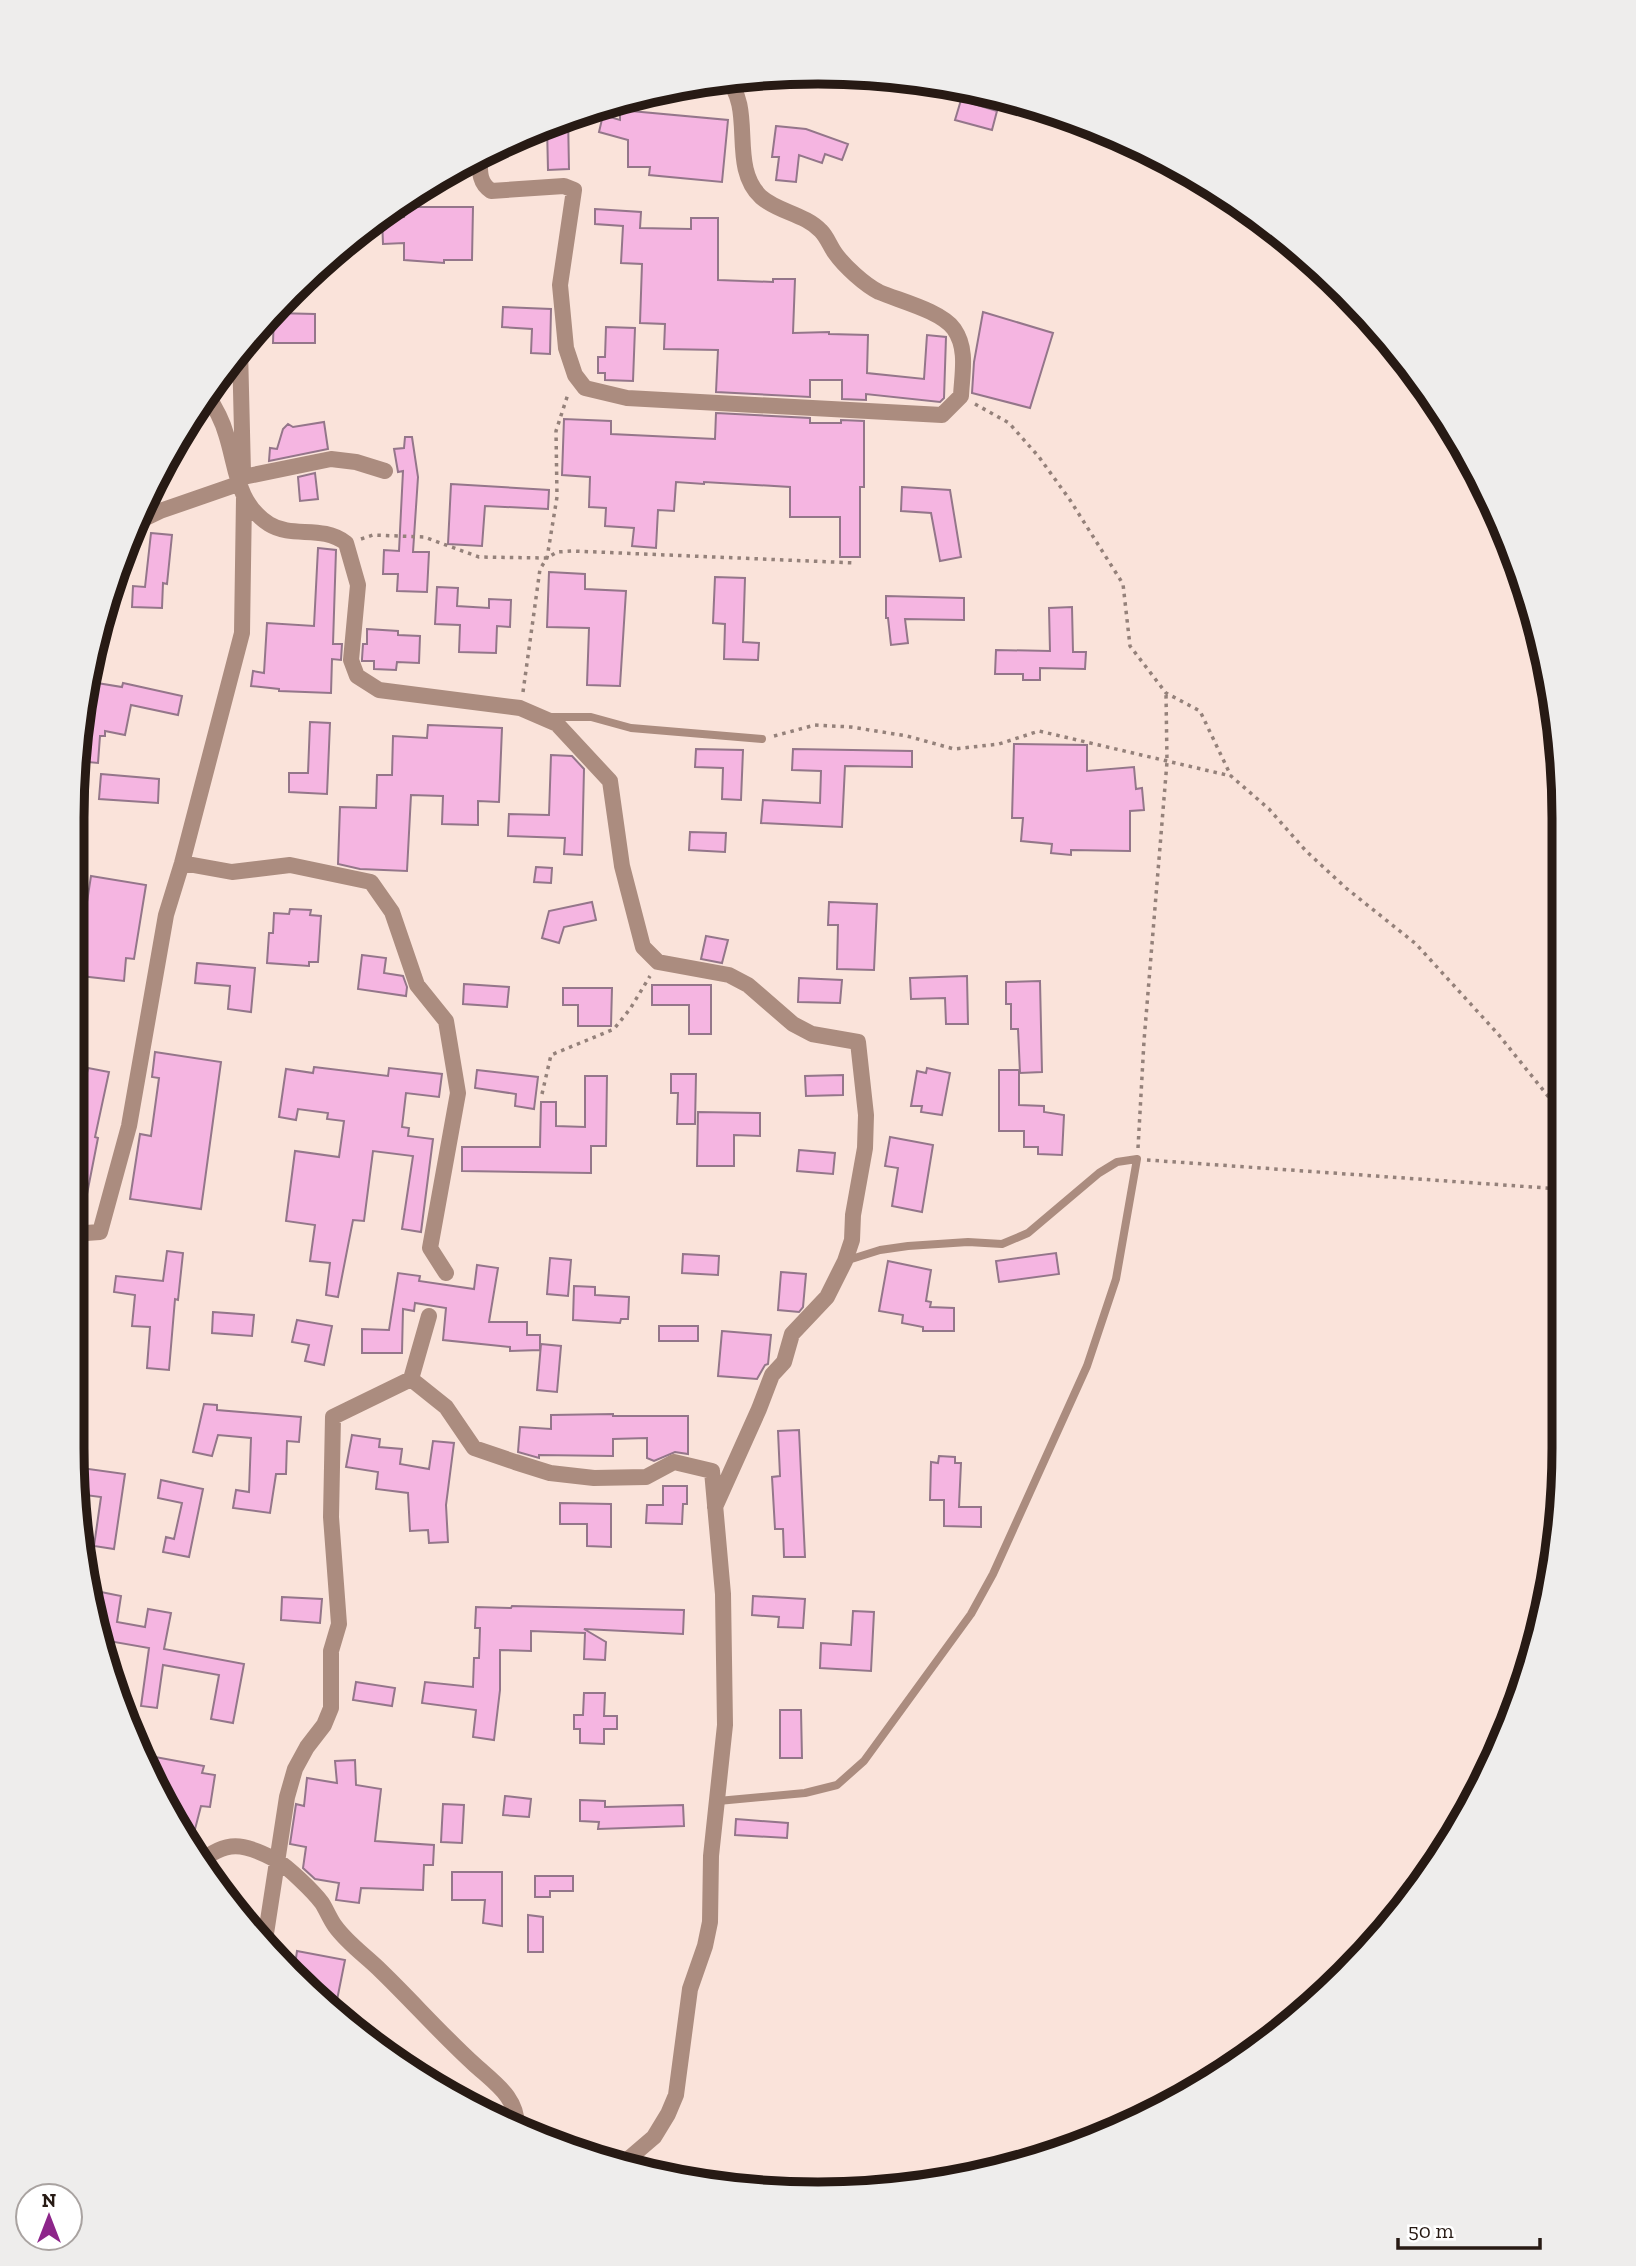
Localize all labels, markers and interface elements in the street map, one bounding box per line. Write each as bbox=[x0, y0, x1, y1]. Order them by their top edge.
north arrow bbox=[14, 2182, 84, 2252]
text: N bbox=[42, 2189, 56, 2212]
scale bar bbox=[1398, 2206, 1540, 2250]
text: 50 m bbox=[1408, 2218, 1454, 2243]

